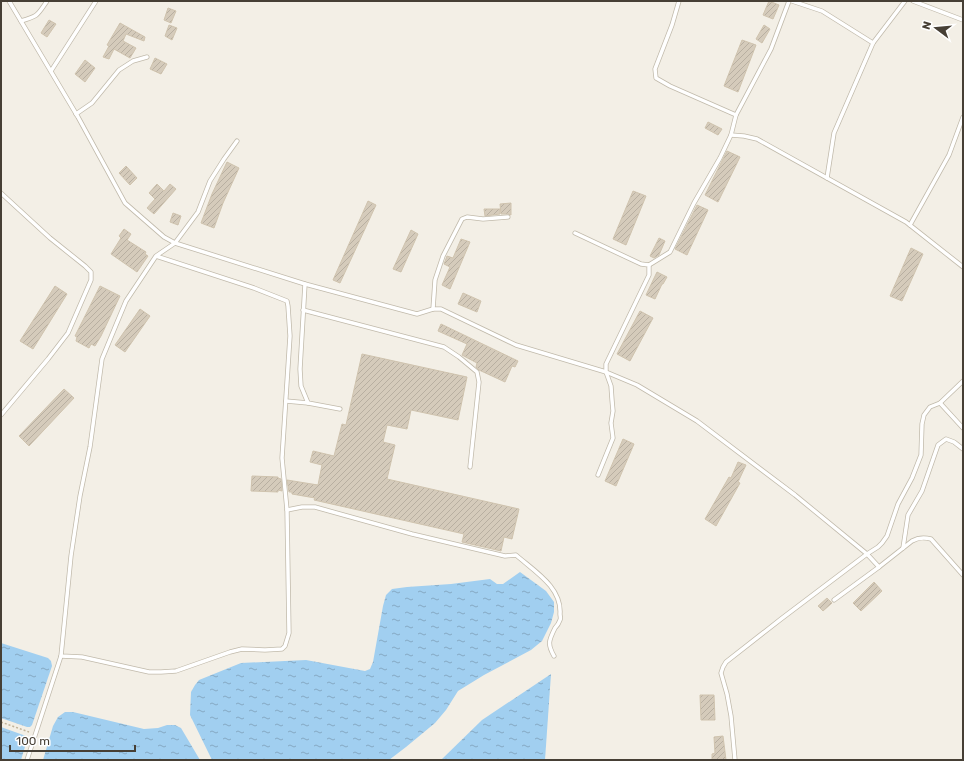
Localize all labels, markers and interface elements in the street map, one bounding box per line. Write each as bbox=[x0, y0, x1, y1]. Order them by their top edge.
north arrow bbox=[916, 8, 956, 48]
text: N bbox=[920, 20, 934, 31]
scale bar bbox=[10, 727, 135, 753]
text: 100 m bbox=[16, 734, 50, 748]

